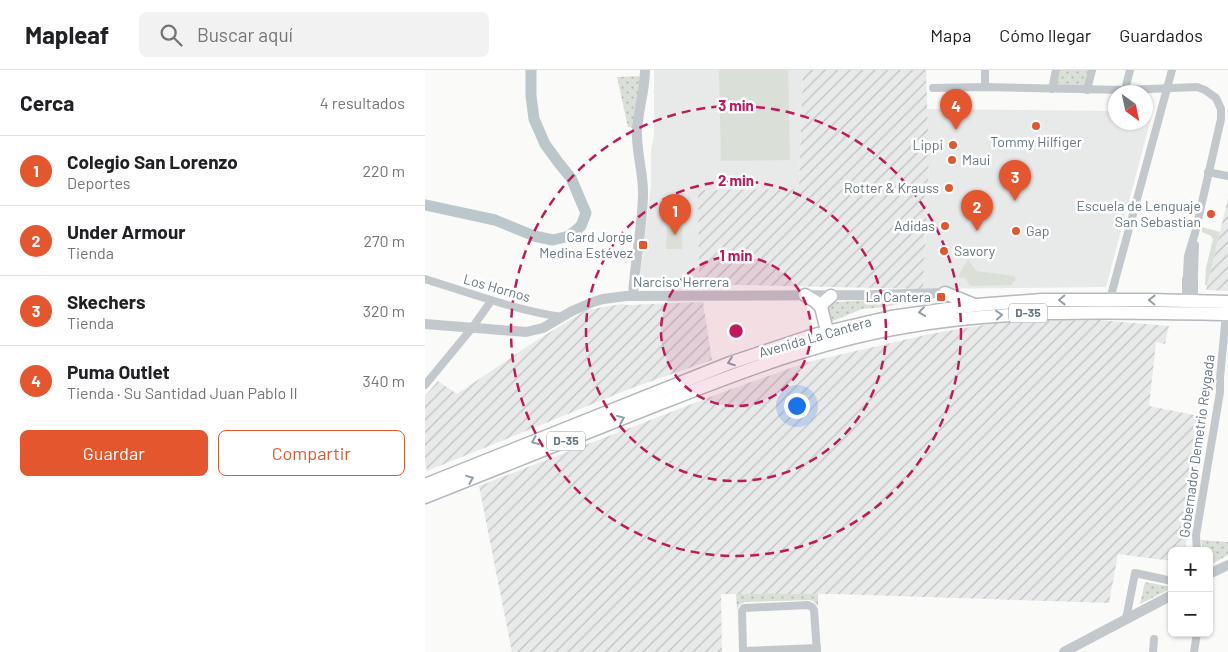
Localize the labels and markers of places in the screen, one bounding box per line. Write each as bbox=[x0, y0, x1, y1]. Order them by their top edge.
pin: 4 bbox=[940, 89, 972, 130]
marker: Tommy Hilfiger bbox=[1030, 120, 1042, 132]
place label: Tommy Hilfiger bbox=[990, 133, 1082, 150]
place label: Lippi bbox=[912, 136, 943, 153]
marker: Lippi bbox=[947, 139, 959, 151]
place label: Maui bbox=[962, 151, 990, 168]
marker: Maui bbox=[946, 154, 958, 166]
pin: 3 bbox=[999, 160, 1031, 201]
place label: Rotter & Krauss bbox=[844, 179, 939, 196]
marker: Rotter & Krauss bbox=[943, 182, 955, 194]
pin: 2 bbox=[961, 190, 993, 231]
pin: 1 bbox=[659, 194, 691, 235]
place label: Escuela de Lenguaje San Sebastian bbox=[1076, 197, 1201, 230]
marker: Escuela de Lenguaje San Sebastian bbox=[1205, 208, 1217, 220]
place label: Adidas bbox=[894, 217, 935, 234]
marker: Adidas bbox=[939, 220, 951, 232]
place label: Gap bbox=[1026, 222, 1049, 239]
marker: Gap bbox=[1010, 225, 1022, 237]
place label: Card Jorge Medina Estévez bbox=[539, 228, 633, 261]
marker: Card Jorge Medina Estévez bbox=[637, 239, 649, 251]
place label: Savory bbox=[954, 242, 996, 259]
marker: Savory bbox=[938, 245, 950, 257]
place label: La Cantera bbox=[865, 288, 931, 305]
marker: La Cantera bbox=[935, 291, 947, 303]
centre of rings bbox=[727, 322, 745, 340]

